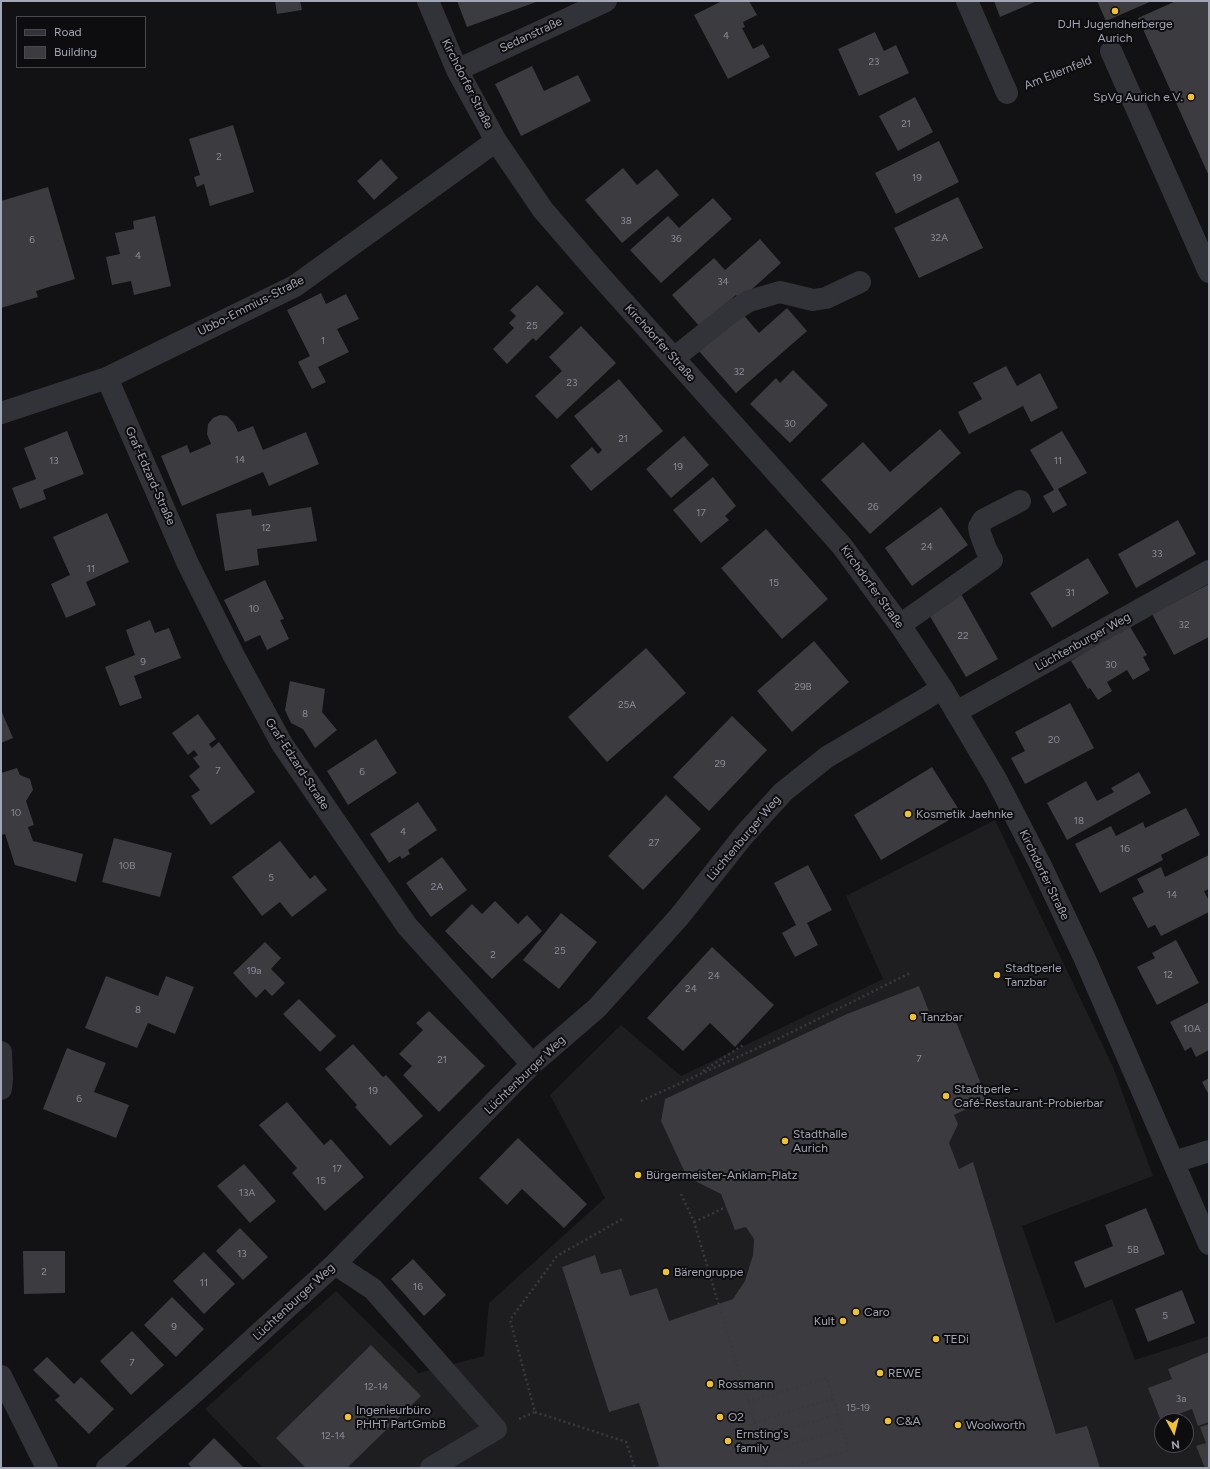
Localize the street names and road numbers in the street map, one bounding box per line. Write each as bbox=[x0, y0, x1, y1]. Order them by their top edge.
street label: Sedanstraße bbox=[497, 14, 565, 56]
street label: Kirchdorfer Straße bbox=[438, 37, 496, 131]
street label: Am Ellernfeld bbox=[1022, 53, 1094, 93]
street label: Ubbo-Emmius-Straße bbox=[195, 273, 307, 339]
street label: Kirchdorfer Straße bbox=[622, 301, 698, 385]
street label: Graf-Edzard-Straße bbox=[122, 424, 178, 528]
street label: Kirchdorfer Straße bbox=[837, 543, 907, 631]
street label: Lüchtenburger Weg bbox=[1033, 610, 1133, 674]
street label: Graf-Edzard-Straße bbox=[262, 715, 332, 813]
street label: Lüchtenburger Weg bbox=[704, 792, 784, 884]
street label: Kirchdorfer Straße bbox=[1016, 827, 1072, 923]
street label: Lüchtenburger Weg bbox=[482, 1033, 568, 1117]
street label: Lüchtenburger Weg bbox=[250, 1260, 338, 1344]

